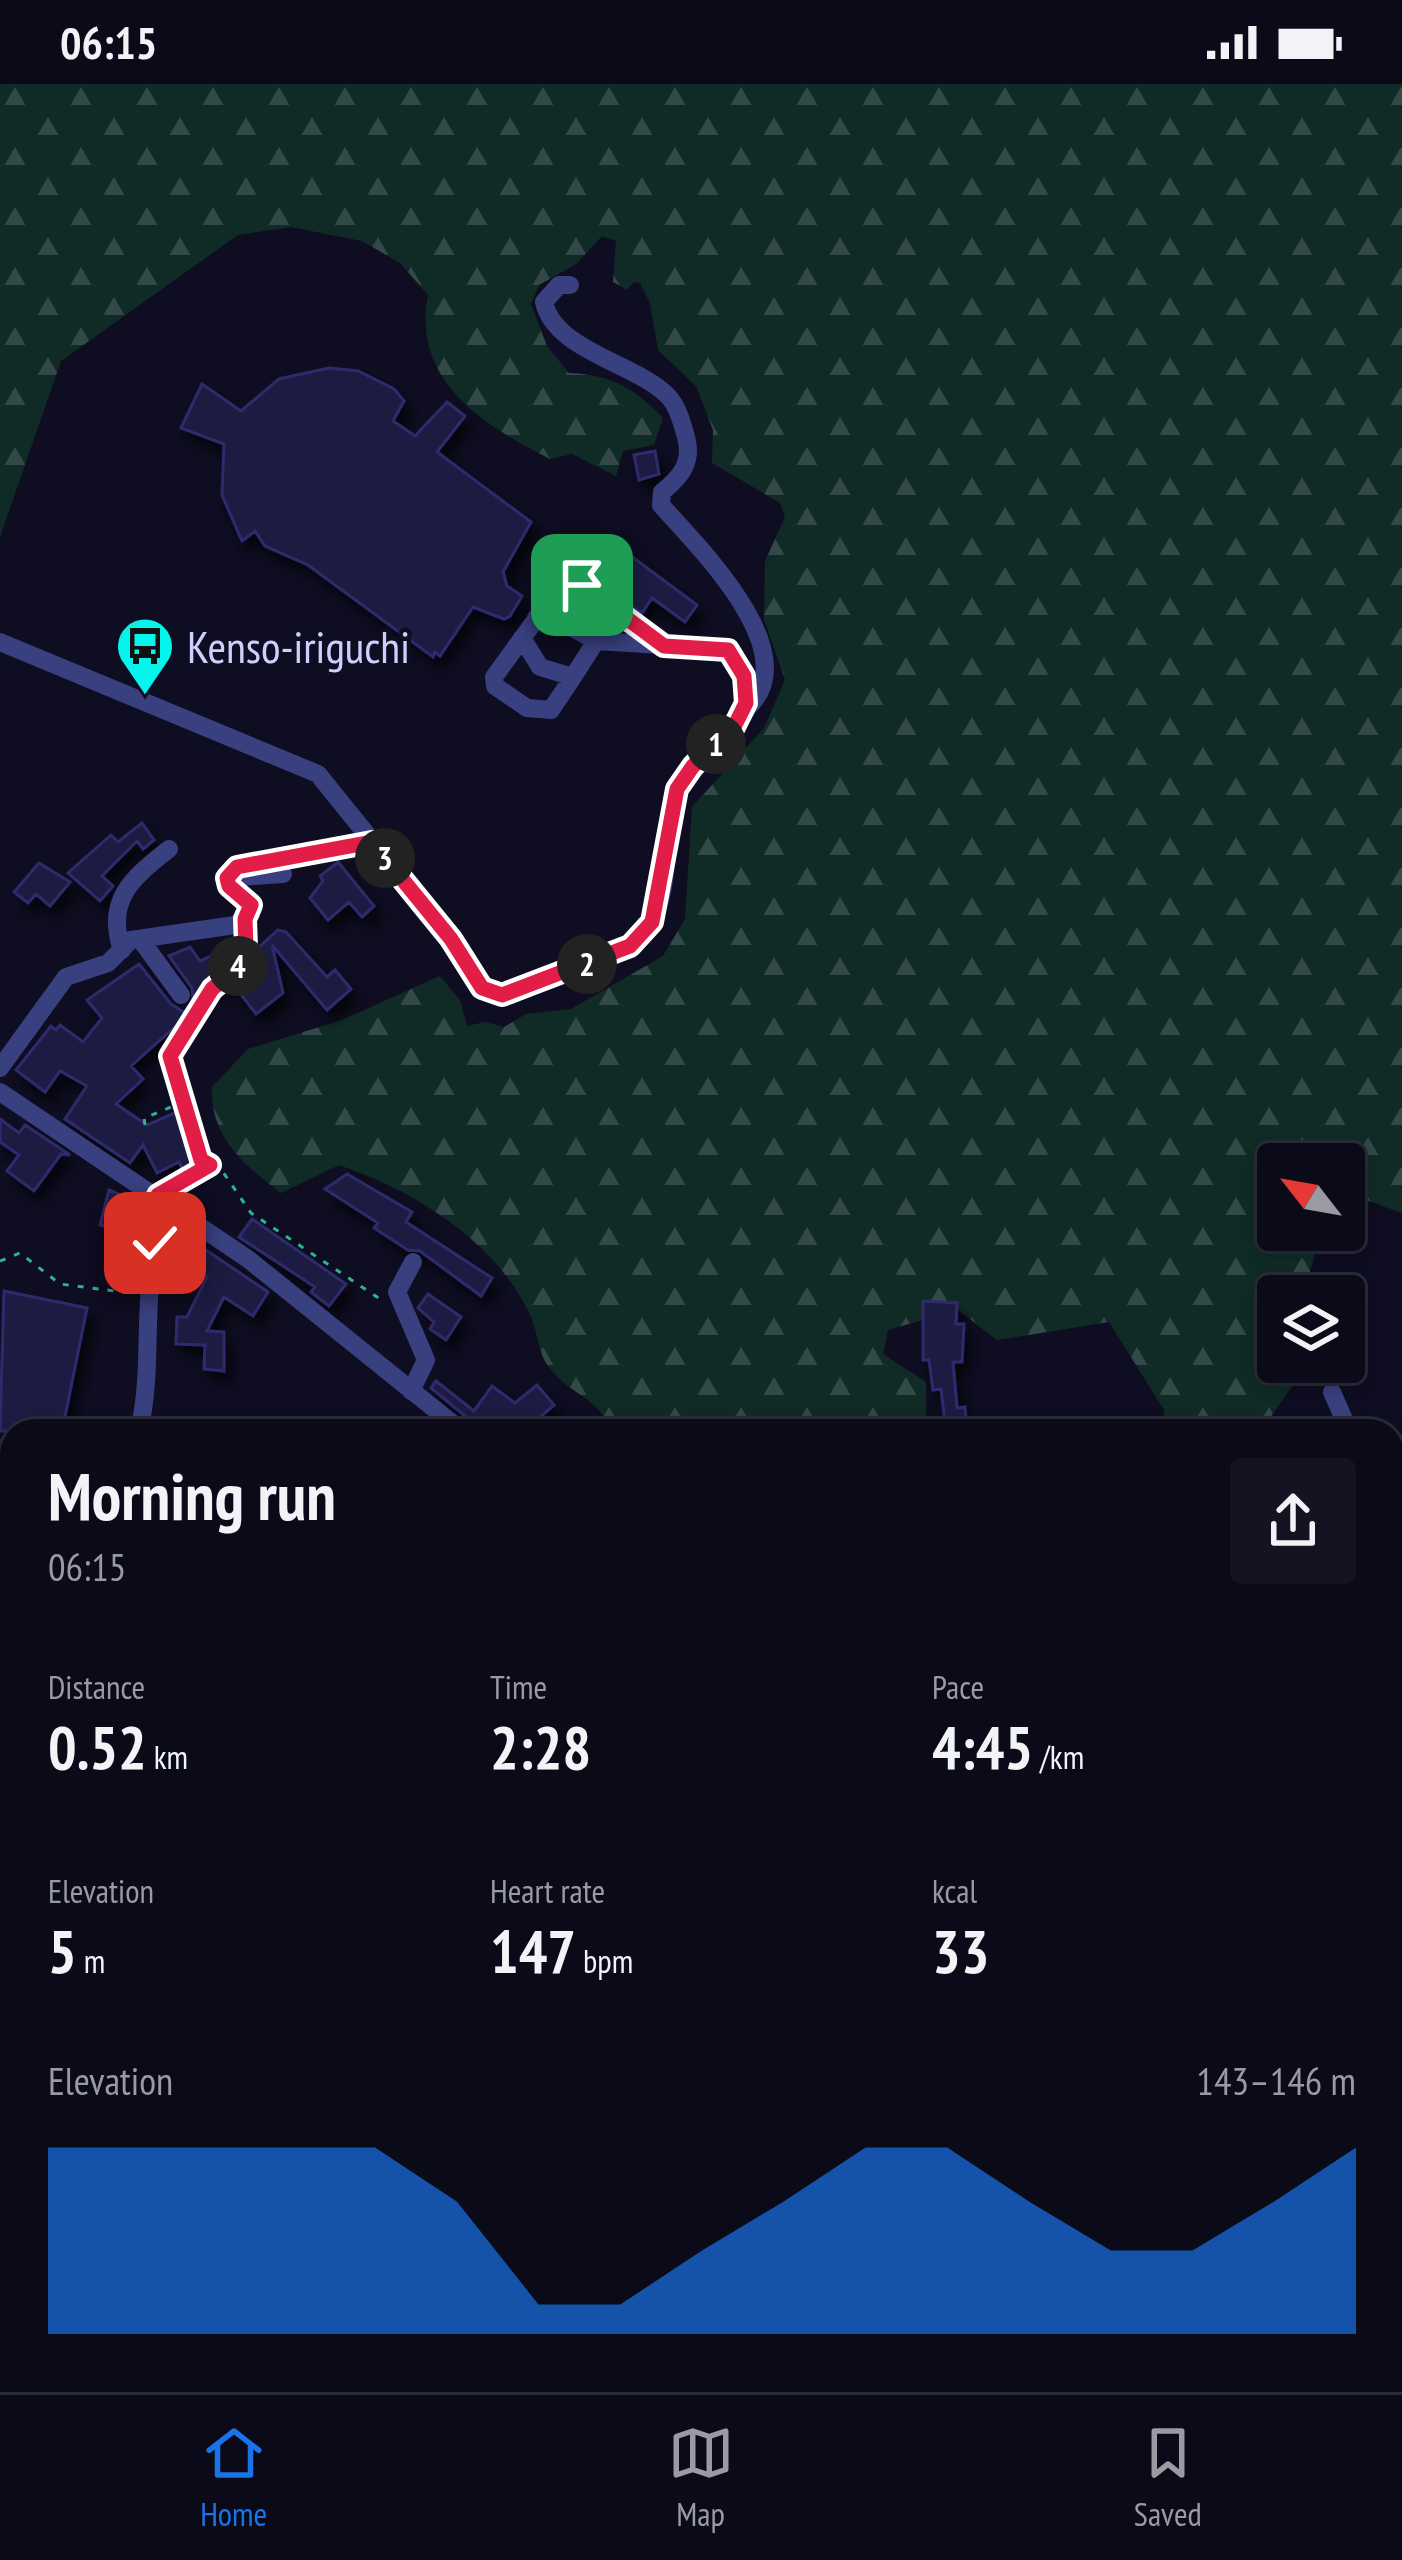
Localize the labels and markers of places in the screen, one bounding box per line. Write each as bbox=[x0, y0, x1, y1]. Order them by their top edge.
pin bbox=[531, 534, 633, 636]
bus stop icon: Kenso-iriguchi bbox=[114, 615, 176, 697]
place label: Kenso-iriguchi bbox=[187, 617, 410, 675]
pin: 1 bbox=[686, 714, 746, 774]
pin: 3 bbox=[355, 828, 415, 888]
pin: 2 bbox=[557, 934, 617, 994]
pin: 4 bbox=[208, 936, 268, 996]
pin bbox=[104, 1192, 206, 1294]

